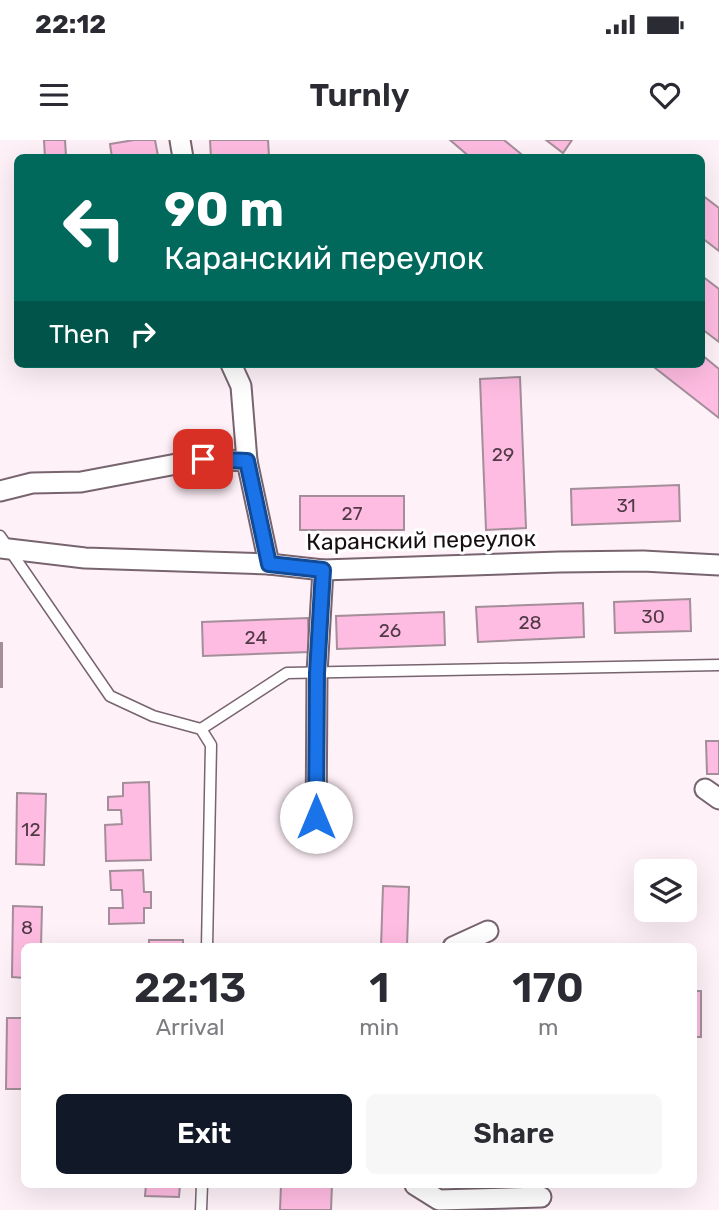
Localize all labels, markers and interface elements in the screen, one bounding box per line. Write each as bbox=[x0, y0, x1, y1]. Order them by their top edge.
text: 22:12 bbox=[35, 9, 106, 40]
icon: menu bbox=[35, 76, 73, 114]
text: Turnly bbox=[310, 76, 409, 114]
icon: heart bbox=[646, 76, 684, 114]
text: 90 m bbox=[164, 180, 284, 238]
icon: left bbox=[49, 182, 140, 273]
text: Каранский переулок bbox=[164, 239, 484, 277]
icon: right bbox=[124, 315, 162, 353]
text: Then bbox=[49, 319, 110, 350]
pin bbox=[173, 429, 233, 489]
icon: arrive bbox=[184, 440, 222, 478]
house number: 29 bbox=[492, 443, 514, 466]
house number: 31 bbox=[616, 494, 636, 517]
house number: 27 bbox=[342, 502, 363, 525]
street label: Каранский переулок bbox=[306, 524, 536, 556]
house number: 30 bbox=[641, 605, 665, 628]
house number: 28 bbox=[518, 611, 542, 634]
house number: 26 bbox=[379, 619, 401, 642]
house number: 24 bbox=[245, 626, 268, 649]
position arrow bbox=[279, 780, 353, 854]
house number: 12 bbox=[21, 818, 41, 841]
map controls bbox=[634, 859, 697, 922]
button: layers bbox=[634, 859, 697, 922]
house number: 8 bbox=[21, 916, 33, 939]
text: 22:13 bbox=[134, 963, 246, 1013]
text: 1 bbox=[369, 963, 389, 1013]
text: 170 bbox=[512, 963, 584, 1013]
text: Arrival bbox=[156, 1013, 225, 1041]
text: min bbox=[359, 1013, 399, 1041]
text: m bbox=[538, 1013, 558, 1041]
button: Exit bbox=[56, 1094, 352, 1174]
button: Share bbox=[366, 1094, 662, 1174]

